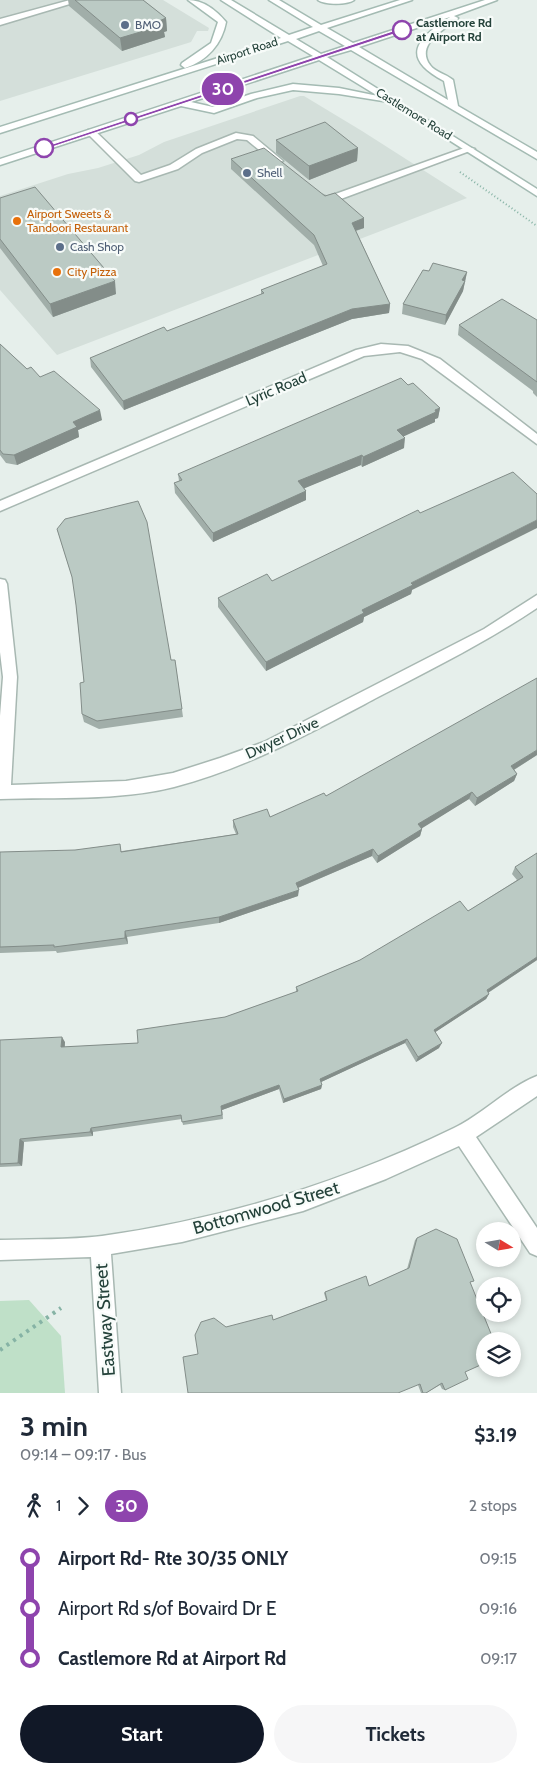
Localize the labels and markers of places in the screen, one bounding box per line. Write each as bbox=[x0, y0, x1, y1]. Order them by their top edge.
place label: Castlemore Rd at Airport Rd bbox=[416, 15, 492, 44]
place label: BMO bbox=[135, 17, 161, 32]
marker: BMO bbox=[119, 19, 131, 31]
marker: Castlemore Rd at Airport Rd bbox=[392, 20, 412, 40]
unlabelled marker bbox=[124, 112, 138, 126]
unlabelled marker bbox=[34, 138, 54, 158]
place label: Shell bbox=[257, 165, 282, 180]
marker: Shell bbox=[241, 167, 253, 179]
place label: Airport Sweets & Tandoori Restaurant bbox=[27, 206, 128, 235]
marker: Airport Sweets & Tandoori Restaurant bbox=[11, 215, 23, 227]
place label: Cash Shop bbox=[70, 239, 124, 254]
marker: Cash Shop bbox=[54, 241, 66, 253]
place label: City Pizza bbox=[67, 264, 117, 279]
marker: City Pizza bbox=[51, 266, 63, 278]

